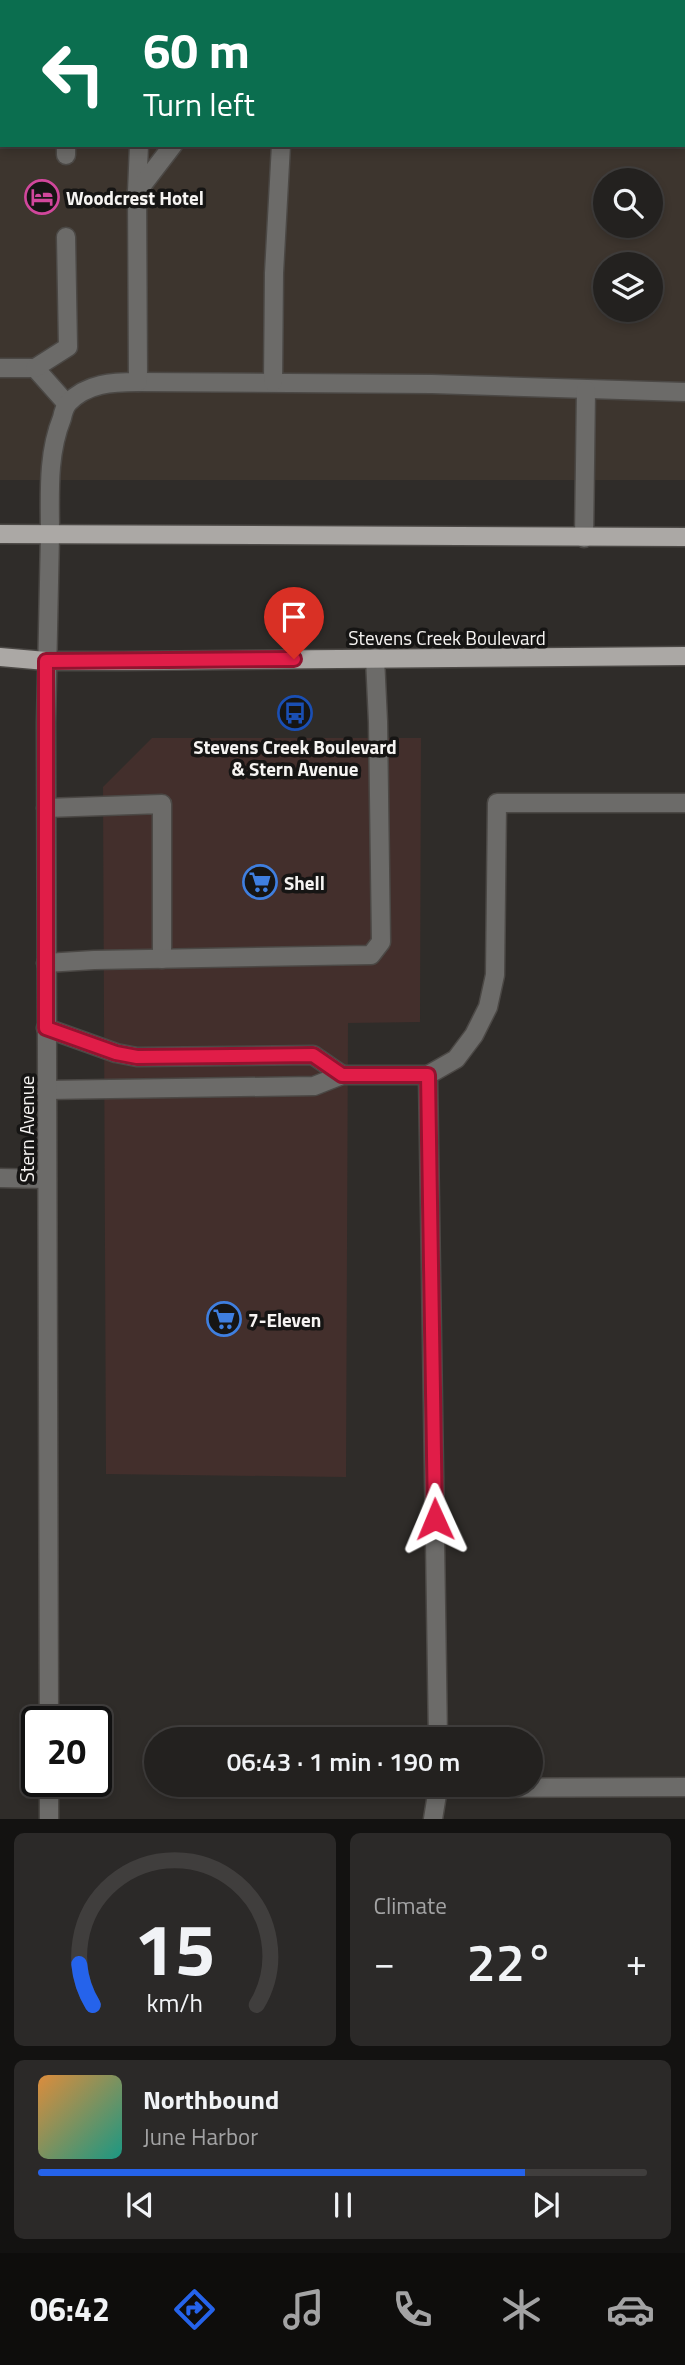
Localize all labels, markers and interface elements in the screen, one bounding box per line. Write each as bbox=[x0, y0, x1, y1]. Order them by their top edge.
text: 60 m bbox=[143, 12, 250, 87]
icon: left bbox=[28, 28, 119, 119]
text: Turn left bbox=[143, 80, 255, 128]
map controls bbox=[593, 168, 663, 322]
button: search bbox=[593, 168, 663, 238]
hotel icon: Woodcrest Hotel bbox=[23, 178, 61, 216]
place label: Woodcrest Hotel bbox=[66, 183, 204, 212]
button: layers bbox=[593, 252, 663, 322]
pin bbox=[264, 587, 324, 659]
icon: arrive bbox=[275, 598, 313, 636]
street label: Stevens Creek Boulevard bbox=[348, 623, 546, 652]
bus stop icon: Stevens Creek Boulevard & Stern Avenue bbox=[276, 694, 314, 732]
place label: Stevens Creek Boulevard & Stern Avenue bbox=[193, 732, 397, 783]
supermarket icon: Shell bbox=[241, 863, 279, 901]
place label: Shell bbox=[284, 868, 325, 897]
street label: Stern Avenue bbox=[12, 1076, 41, 1182]
supermarket icon: 7-Eleven bbox=[205, 1300, 243, 1338]
place label: 7-Eleven bbox=[248, 1305, 321, 1334]
position arrow bbox=[398, 1482, 472, 1556]
speed limit sign: 20 bbox=[21, 1706, 112, 1797]
text: 06:43 · 1 min · 190 m bbox=[227, 1742, 460, 1781]
text: Climate bbox=[374, 1888, 447, 1923]
text: 15 bbox=[134, 1894, 216, 2004]
text: 22° bbox=[467, 1922, 554, 2001]
text: − bbox=[374, 1933, 395, 1991]
text: + bbox=[626, 1933, 647, 1991]
text: km/h bbox=[146, 1984, 203, 2022]
text: Northbound bbox=[143, 2080, 279, 2119]
text: June Harbor bbox=[143, 2119, 258, 2154]
icon: previous bbox=[121, 2186, 159, 2224]
icon: pause bbox=[324, 2186, 362, 2224]
icon: next bbox=[527, 2186, 565, 2224]
text: 06:42 bbox=[30, 2285, 110, 2333]
icon: directions bbox=[170, 2285, 219, 2334]
icon: music bbox=[279, 2285, 328, 2334]
icon: phone bbox=[388, 2285, 437, 2334]
icon: climate bbox=[497, 2285, 546, 2334]
icon: car bbox=[606, 2285, 655, 2334]

